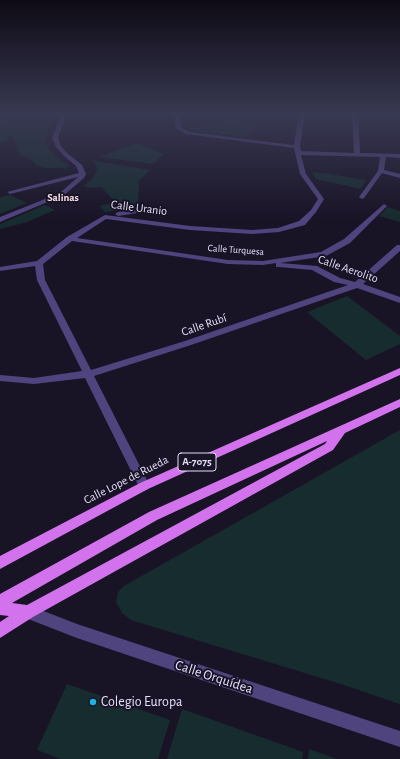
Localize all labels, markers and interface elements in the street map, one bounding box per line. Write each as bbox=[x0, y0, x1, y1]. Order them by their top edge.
district label: Salinas bbox=[47, 191, 79, 205]
street label: Calle Uranio bbox=[110, 197, 168, 219]
street label: Calle Turquesa bbox=[207, 242, 265, 258]
street label: Calle Aerolito bbox=[316, 252, 380, 286]
street label: Calle Rubí bbox=[180, 311, 228, 339]
street label: Calle Lope de Rueda bbox=[81, 452, 171, 508]
road number: A-7075 bbox=[178, 453, 216, 471]
street label: Calle Orquídea bbox=[173, 657, 255, 697]
place label: Colegio Europa bbox=[101, 694, 182, 710]
marker: Colegio Europa bbox=[88, 697, 98, 707]

